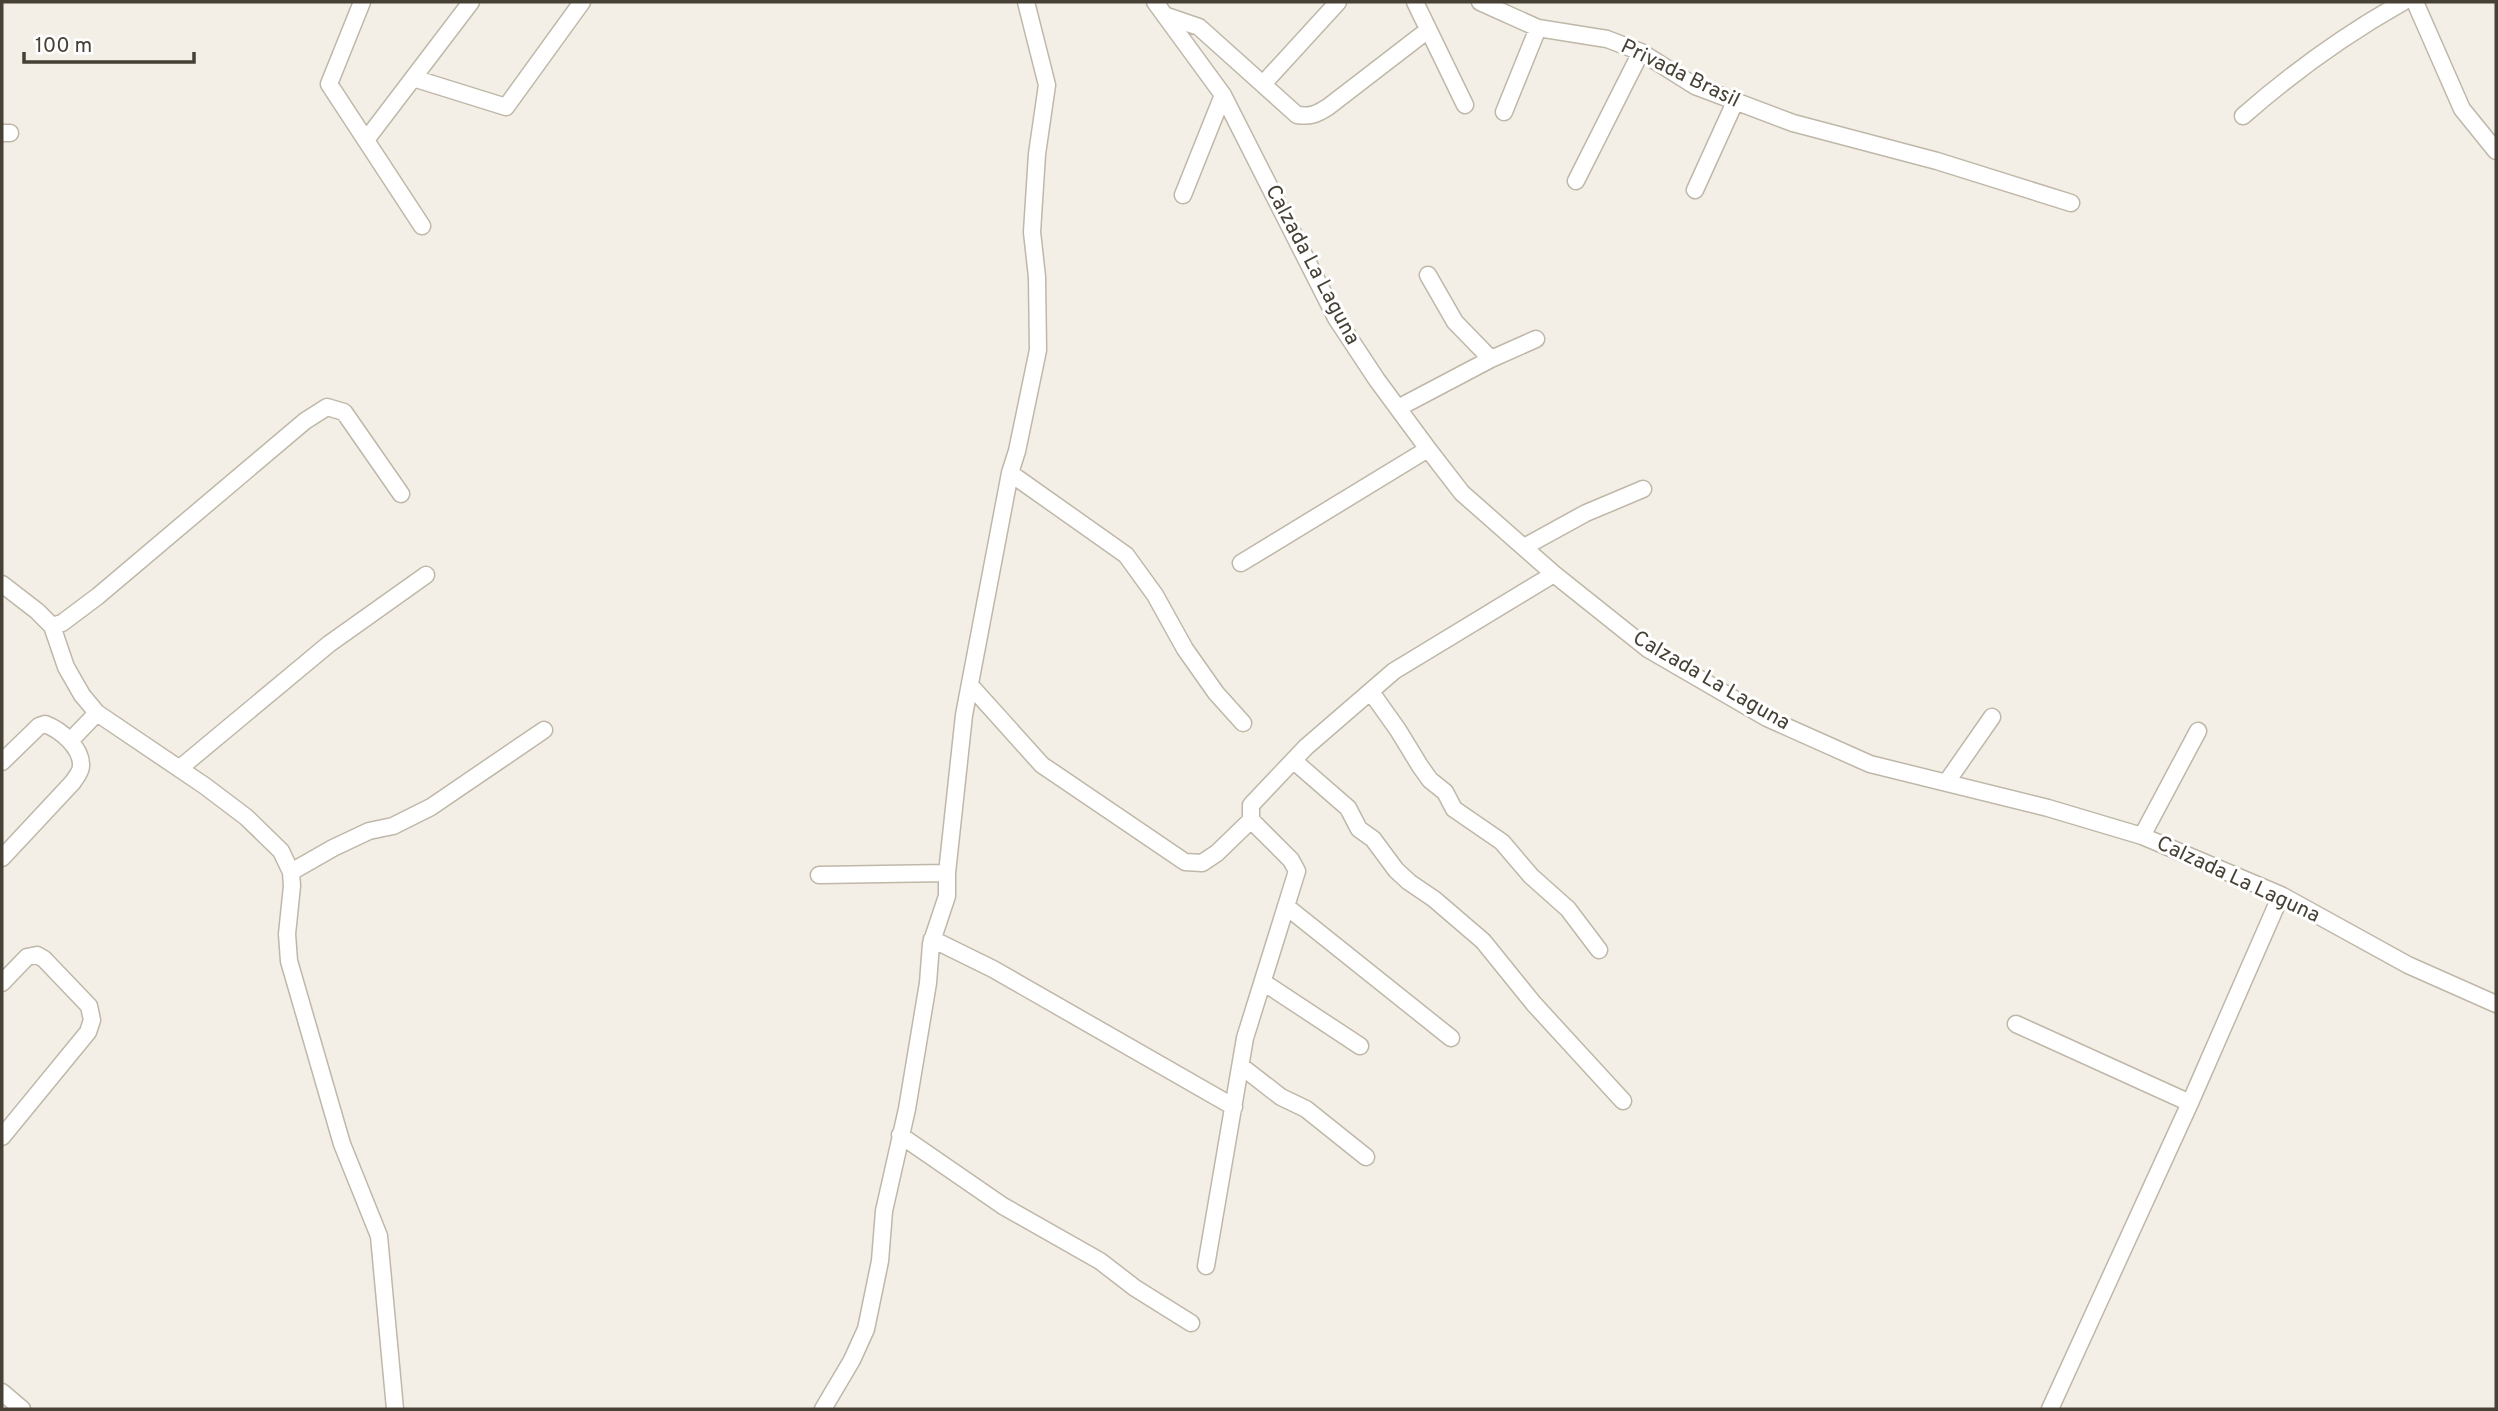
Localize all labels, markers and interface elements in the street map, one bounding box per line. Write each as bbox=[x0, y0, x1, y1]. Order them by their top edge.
scale bar bbox=[24, 21, 194, 65]
text: 100 m bbox=[35, 33, 92, 60]
street label: Privada Brasil bbox=[1616, 34, 1744, 114]
street label: Calzada La Laguna bbox=[1258, 180, 1366, 350]
street label: Calzada La Laguna bbox=[1627, 625, 1795, 737]
street label: Calzada La Laguna bbox=[2152, 830, 2324, 930]

